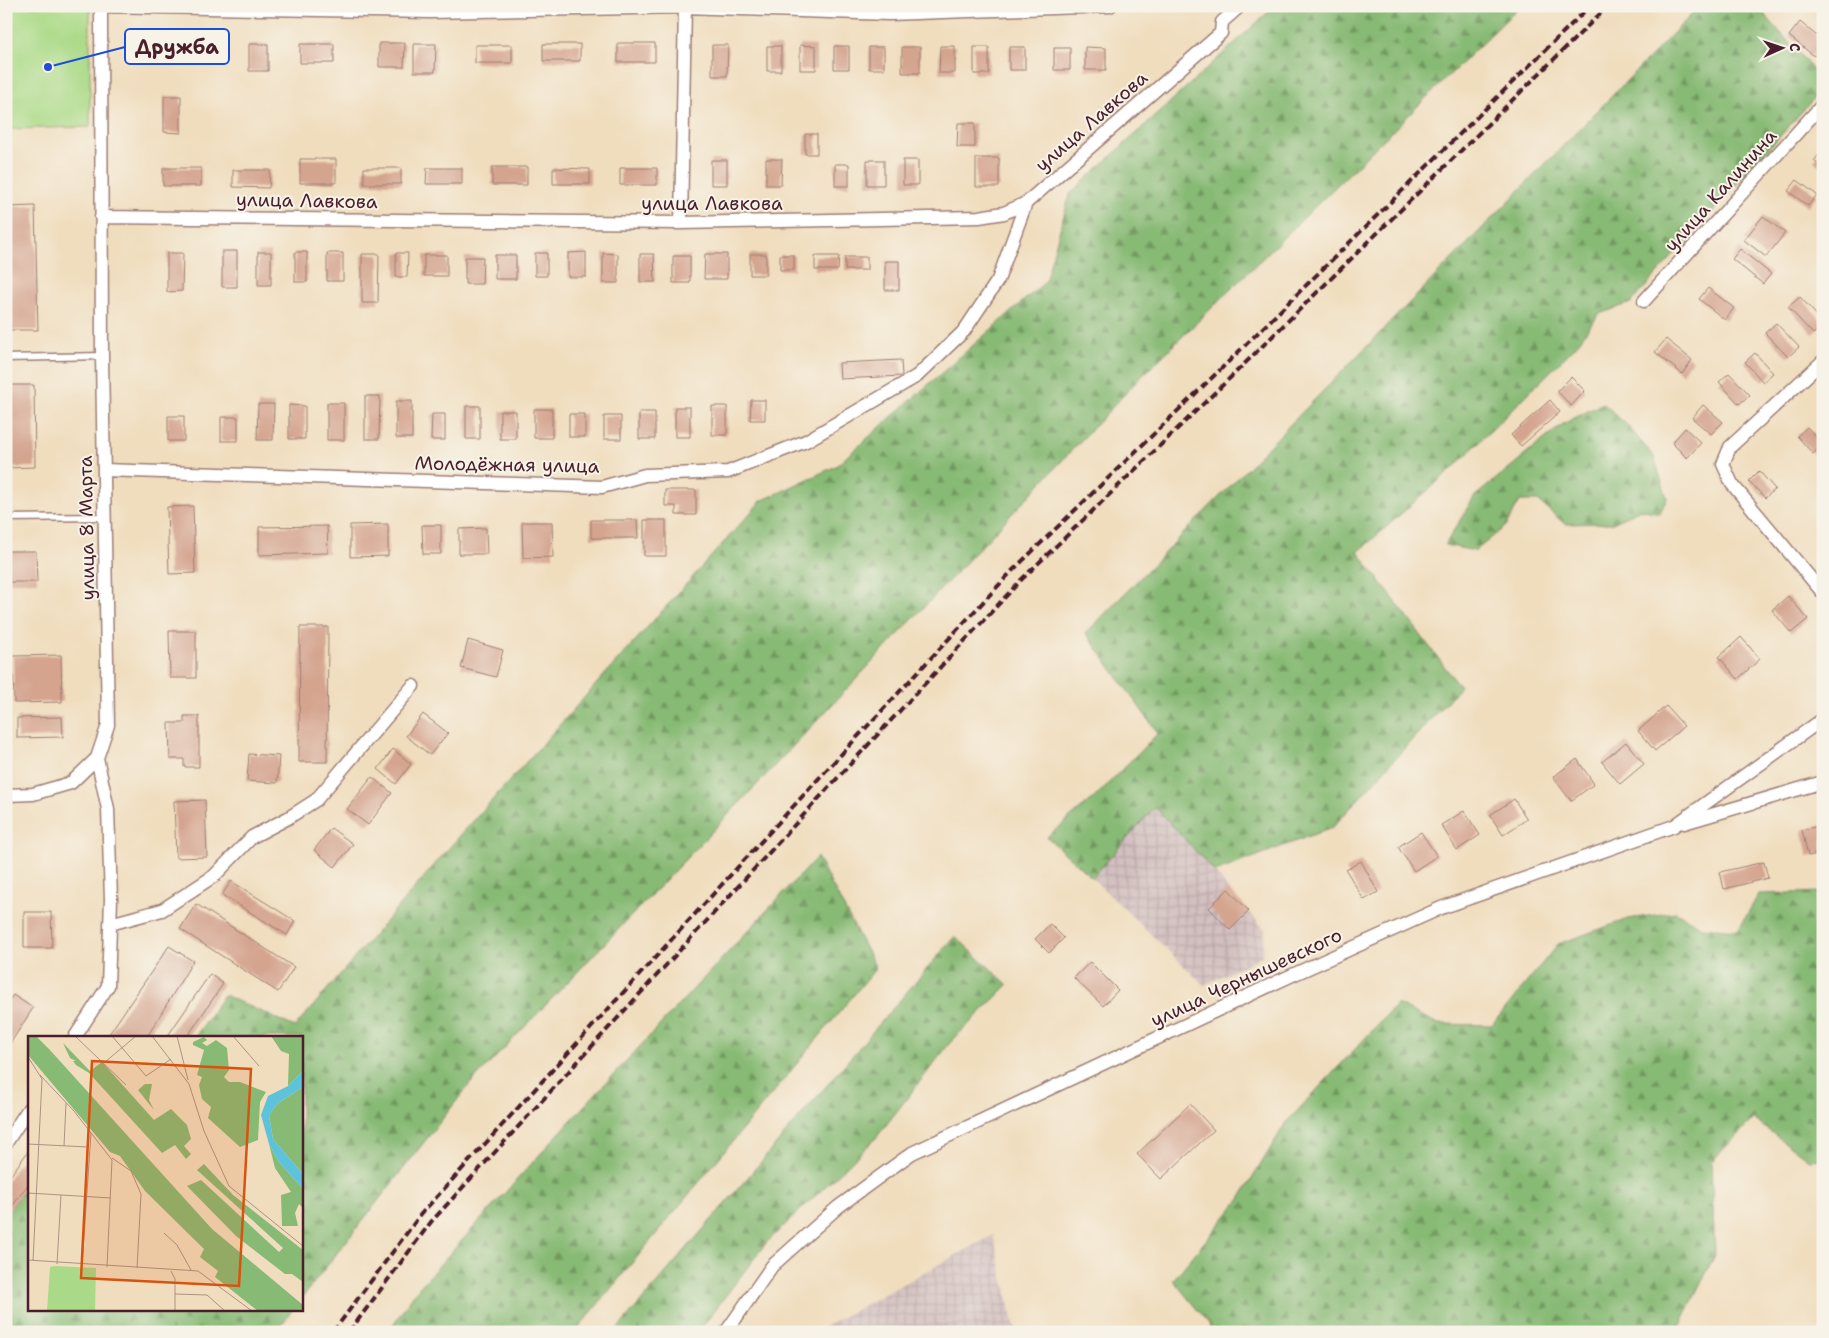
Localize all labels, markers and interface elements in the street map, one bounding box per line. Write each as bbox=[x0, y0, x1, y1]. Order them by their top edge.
north arrow bbox=[1756, 22, 1806, 72]
callout: Дружба bbox=[125, 29, 229, 64]
text: Дружба bbox=[135, 34, 219, 60]
text: С bbox=[1786, 43, 1804, 52]
street label: улица Лавкова bbox=[1030, 65, 1153, 177]
street label: улица Калинина bbox=[1659, 124, 1782, 257]
street label: улица Лавкова bbox=[236, 187, 378, 214]
street label: улица Лавкова bbox=[641, 191, 783, 216]
street label: Молодёжная улица bbox=[414, 450, 600, 479]
street label: улица 8 Марта bbox=[73, 455, 100, 601]
street label: улица Чернышевского bbox=[1147, 922, 1346, 1033]
inset map bbox=[28, 1036, 302, 1310]

